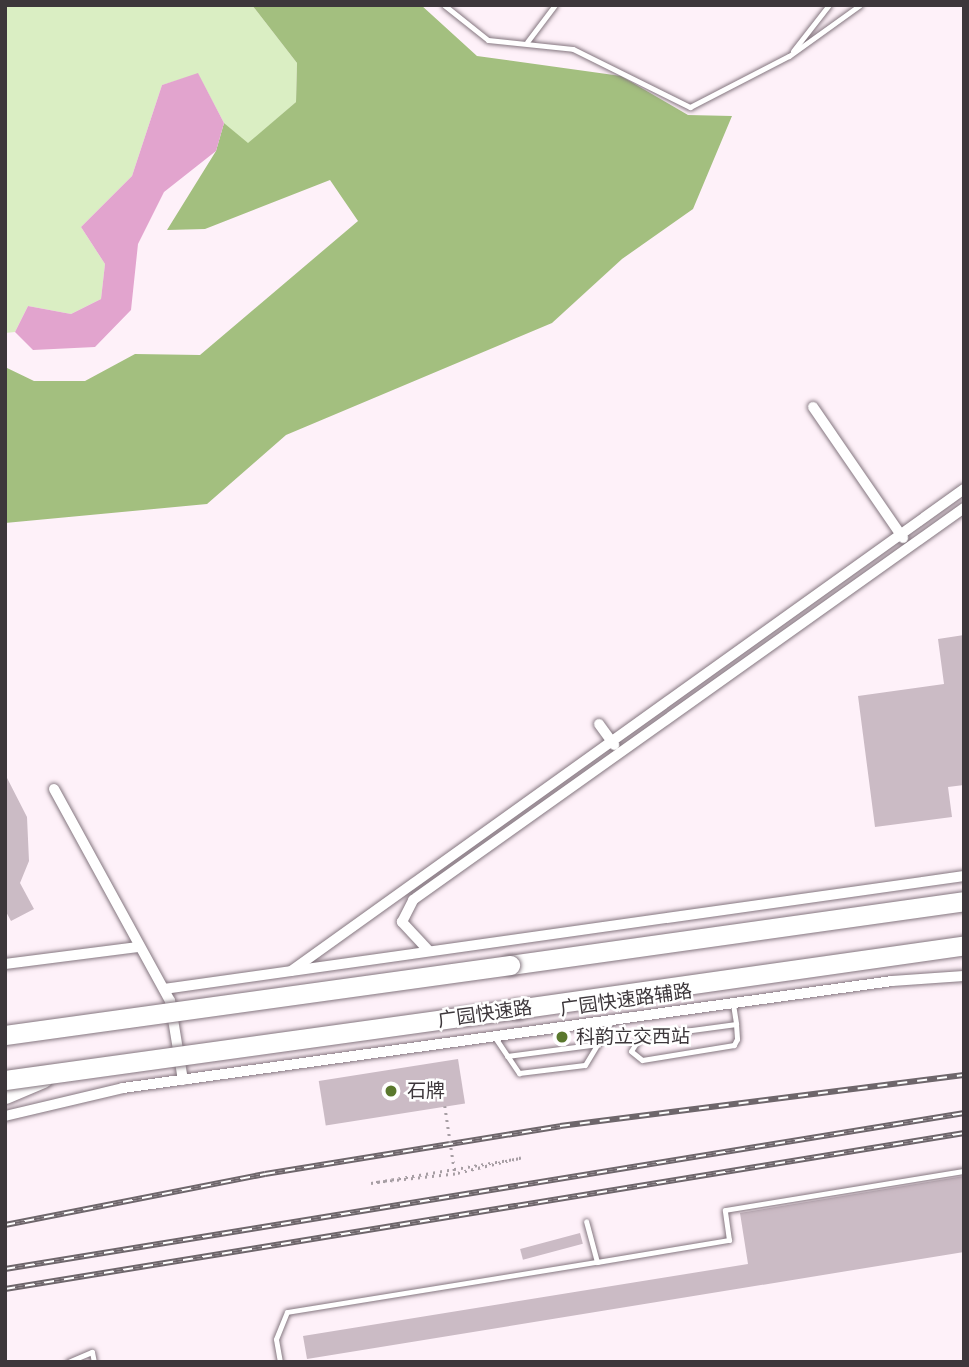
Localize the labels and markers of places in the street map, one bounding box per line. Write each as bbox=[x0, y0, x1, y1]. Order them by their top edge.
place label: 科韵立交西站 bbox=[576, 1026, 690, 1048]
marker: 科韵立交西站 bbox=[554, 1029, 570, 1045]
place label: 石牌 bbox=[407, 1080, 445, 1102]
marker: 石牌 bbox=[381, 1081, 401, 1101]

